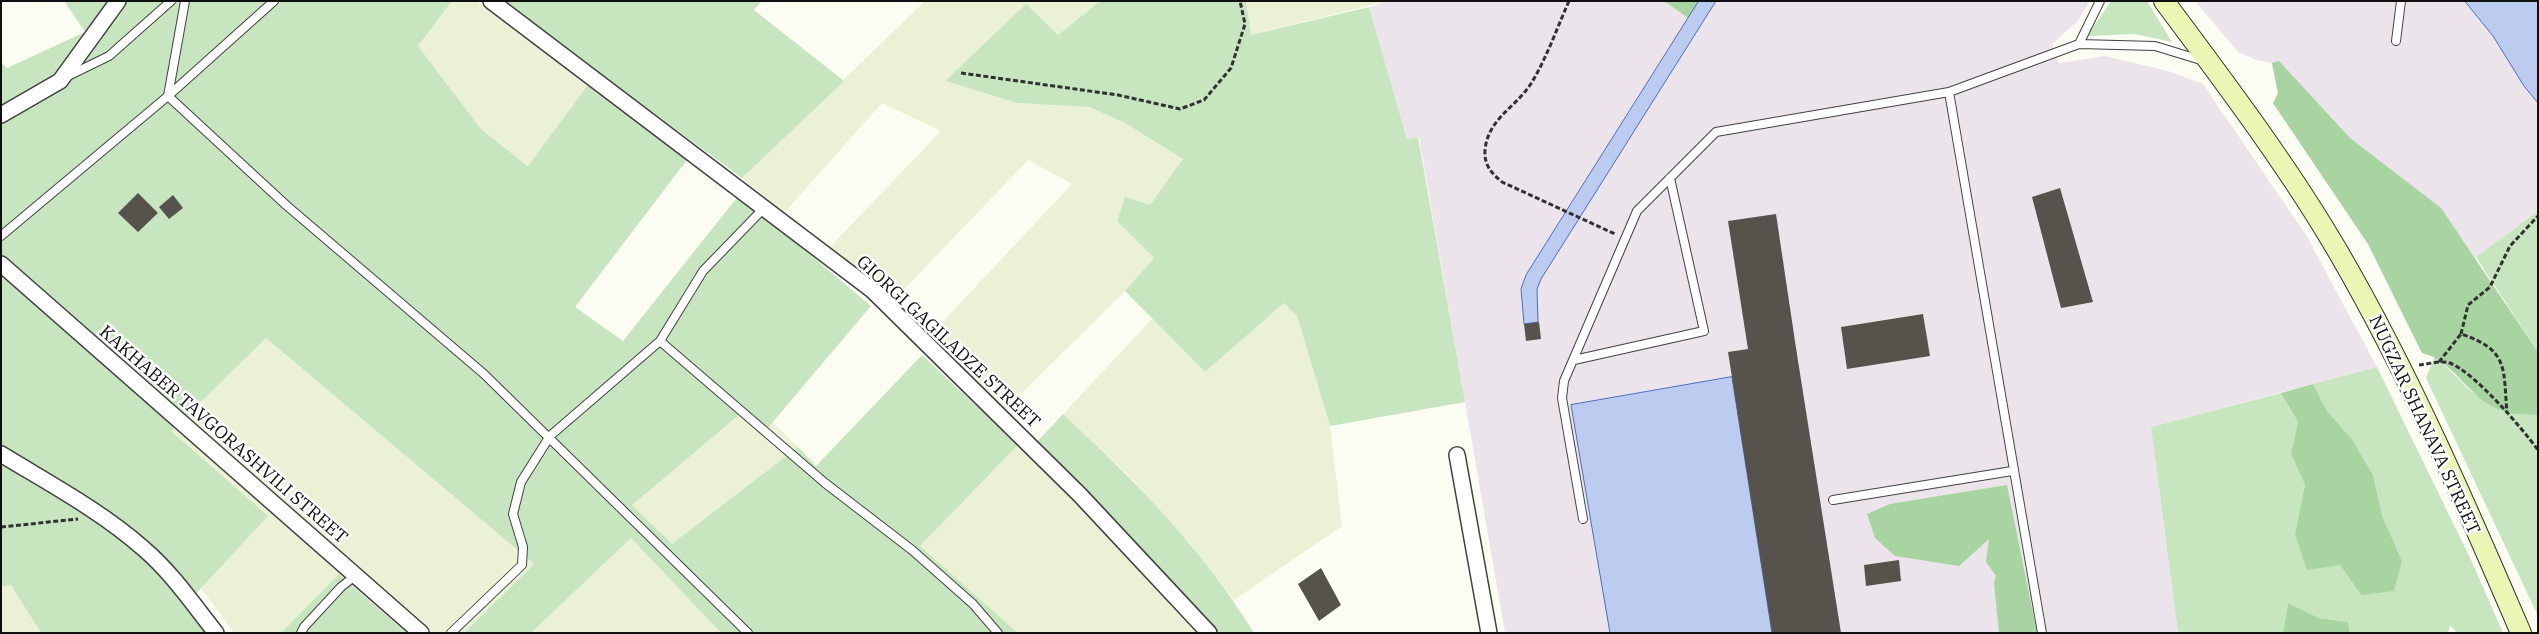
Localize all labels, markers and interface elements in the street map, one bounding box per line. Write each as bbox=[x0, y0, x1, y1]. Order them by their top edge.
street label: GIORGI GAGILADZE STREET bbox=[852, 251, 1044, 433]
street label: NUGZAR SHANAVA STREET bbox=[2364, 312, 2484, 538]
street label: KAKHABER TAVGORASHVILI STREET bbox=[94, 321, 352, 549]

